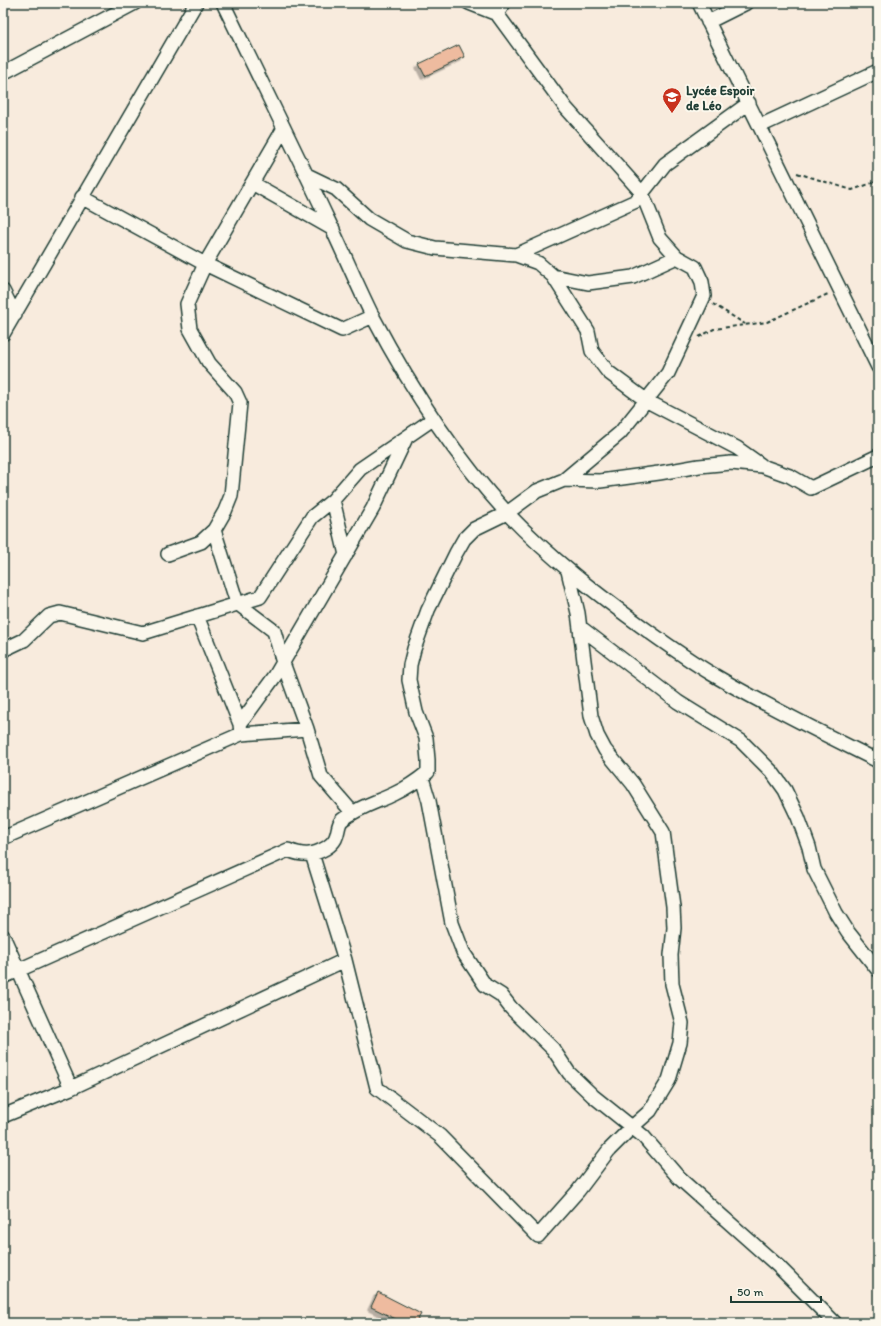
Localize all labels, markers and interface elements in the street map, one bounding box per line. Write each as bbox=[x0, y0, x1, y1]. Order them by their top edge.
place label: Lycée Espoir de Léo bbox=[686, 83, 755, 113]
school or university icon: Lycée Espoir de Léo bbox=[661, 86, 683, 114]
scale bar bbox=[731, 1278, 821, 1304]
text: 50 m bbox=[737, 1285, 763, 1299]

